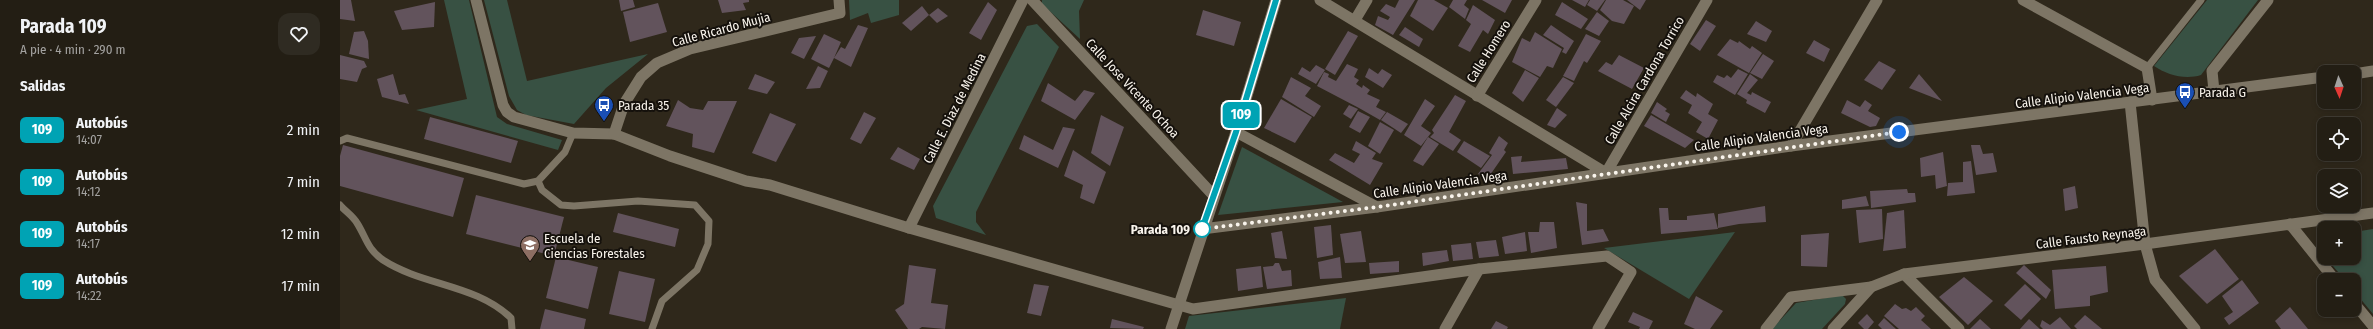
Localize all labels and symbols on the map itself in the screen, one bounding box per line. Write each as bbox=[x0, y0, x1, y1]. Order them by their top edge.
street label: Calle Ricardo Mujia bbox=[670, 9, 772, 50]
street label: Calle Alcira Cardona Torrico bbox=[1602, 13, 1687, 147]
street label: Calle Homero bbox=[1463, 17, 1514, 85]
street label: Calle Jose Vicente Ochoa bbox=[1083, 36, 1182, 141]
street label: Calle E. Diaz de Medina bbox=[920, 51, 989, 166]
north arrow bbox=[2317, 65, 2361, 109]
street label: Calle Alipio Valencia Vega bbox=[2014, 80, 2150, 111]
bus stop icon: Parada G bbox=[2174, 81, 2196, 109]
place label: Parada G bbox=[2199, 85, 2246, 100]
bus stop icon: Parada 35 bbox=[593, 94, 615, 122]
place label: Parada 35 bbox=[618, 98, 669, 113]
line badge: 109 bbox=[1218, 102, 1264, 128]
street label: Calle Alipio Valencia Vega bbox=[1693, 121, 1829, 154]
your location bbox=[1889, 122, 1909, 142]
street label: Calle Alipio Valencia Vega bbox=[1372, 168, 1508, 201]
marker: Parada 109 bbox=[1193, 220, 1211, 238]
place label: Parada 109 bbox=[1131, 222, 1190, 237]
street label: Calle Fausto Reynaga bbox=[2035, 223, 2147, 252]
place label: Escuela de Ciencias Forestales bbox=[544, 231, 645, 261]
school or university icon: Escuela de Ciencias Forestales bbox=[519, 234, 541, 262]

